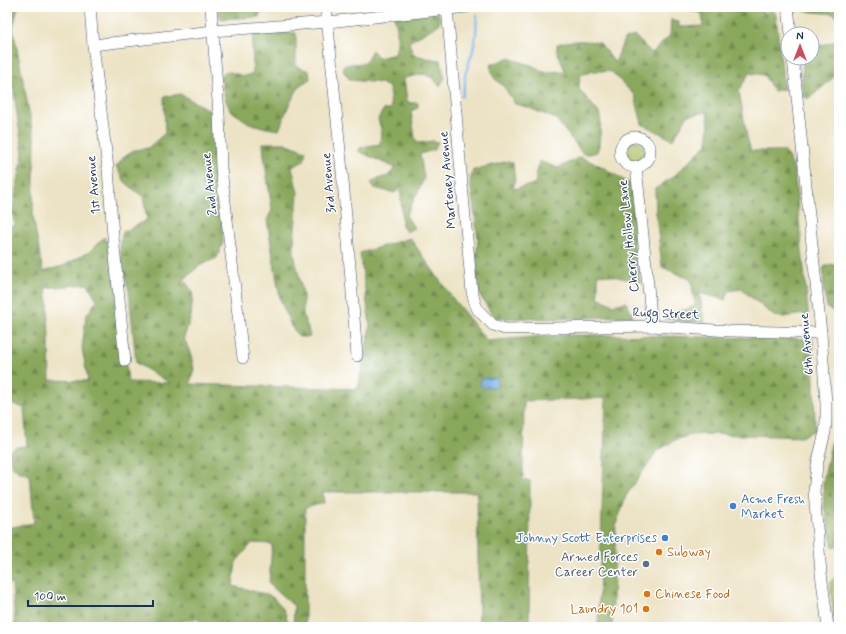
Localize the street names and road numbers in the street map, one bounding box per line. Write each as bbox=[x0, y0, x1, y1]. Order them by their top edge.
street label: Marteney Avenue bbox=[435, 130, 461, 230]
street label: 2nd Avenue bbox=[198, 152, 222, 216]
street label: 3rd Avenue bbox=[318, 152, 340, 214]
street label: 1st Avenue bbox=[83, 155, 105, 215]
street label: Cherry Hollow Lane bbox=[615, 179, 643, 293]
street label: Rugg Street bbox=[632, 304, 700, 326]
street label: 6th Avenue bbox=[796, 312, 818, 376]

